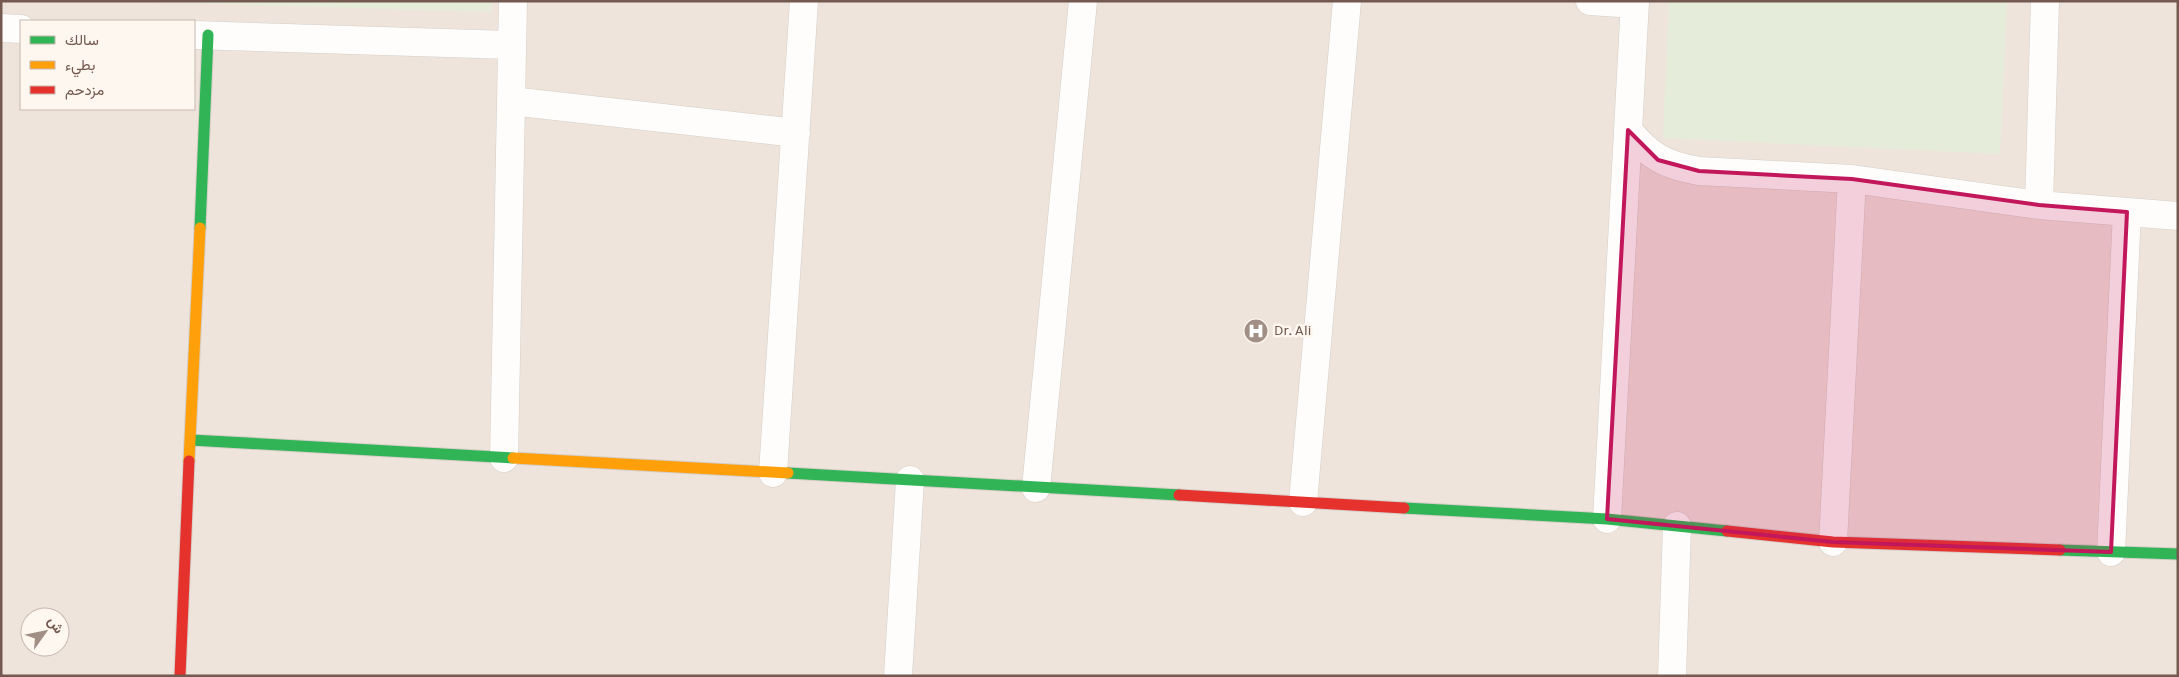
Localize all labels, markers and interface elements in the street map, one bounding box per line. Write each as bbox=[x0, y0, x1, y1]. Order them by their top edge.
legend bbox=[20, 20, 195, 110]
text: سالك bbox=[65, 32, 99, 51]
text: بطيء bbox=[65, 57, 95, 78]
text: مزدحم bbox=[65, 82, 104, 101]
hospital icon: Dr. Ali bbox=[1243, 318, 1269, 344]
place label: Dr. Ali bbox=[1274, 323, 1311, 340]
north arrow bbox=[20, 607, 70, 657]
text: ش bbox=[43, 614, 66, 638]

